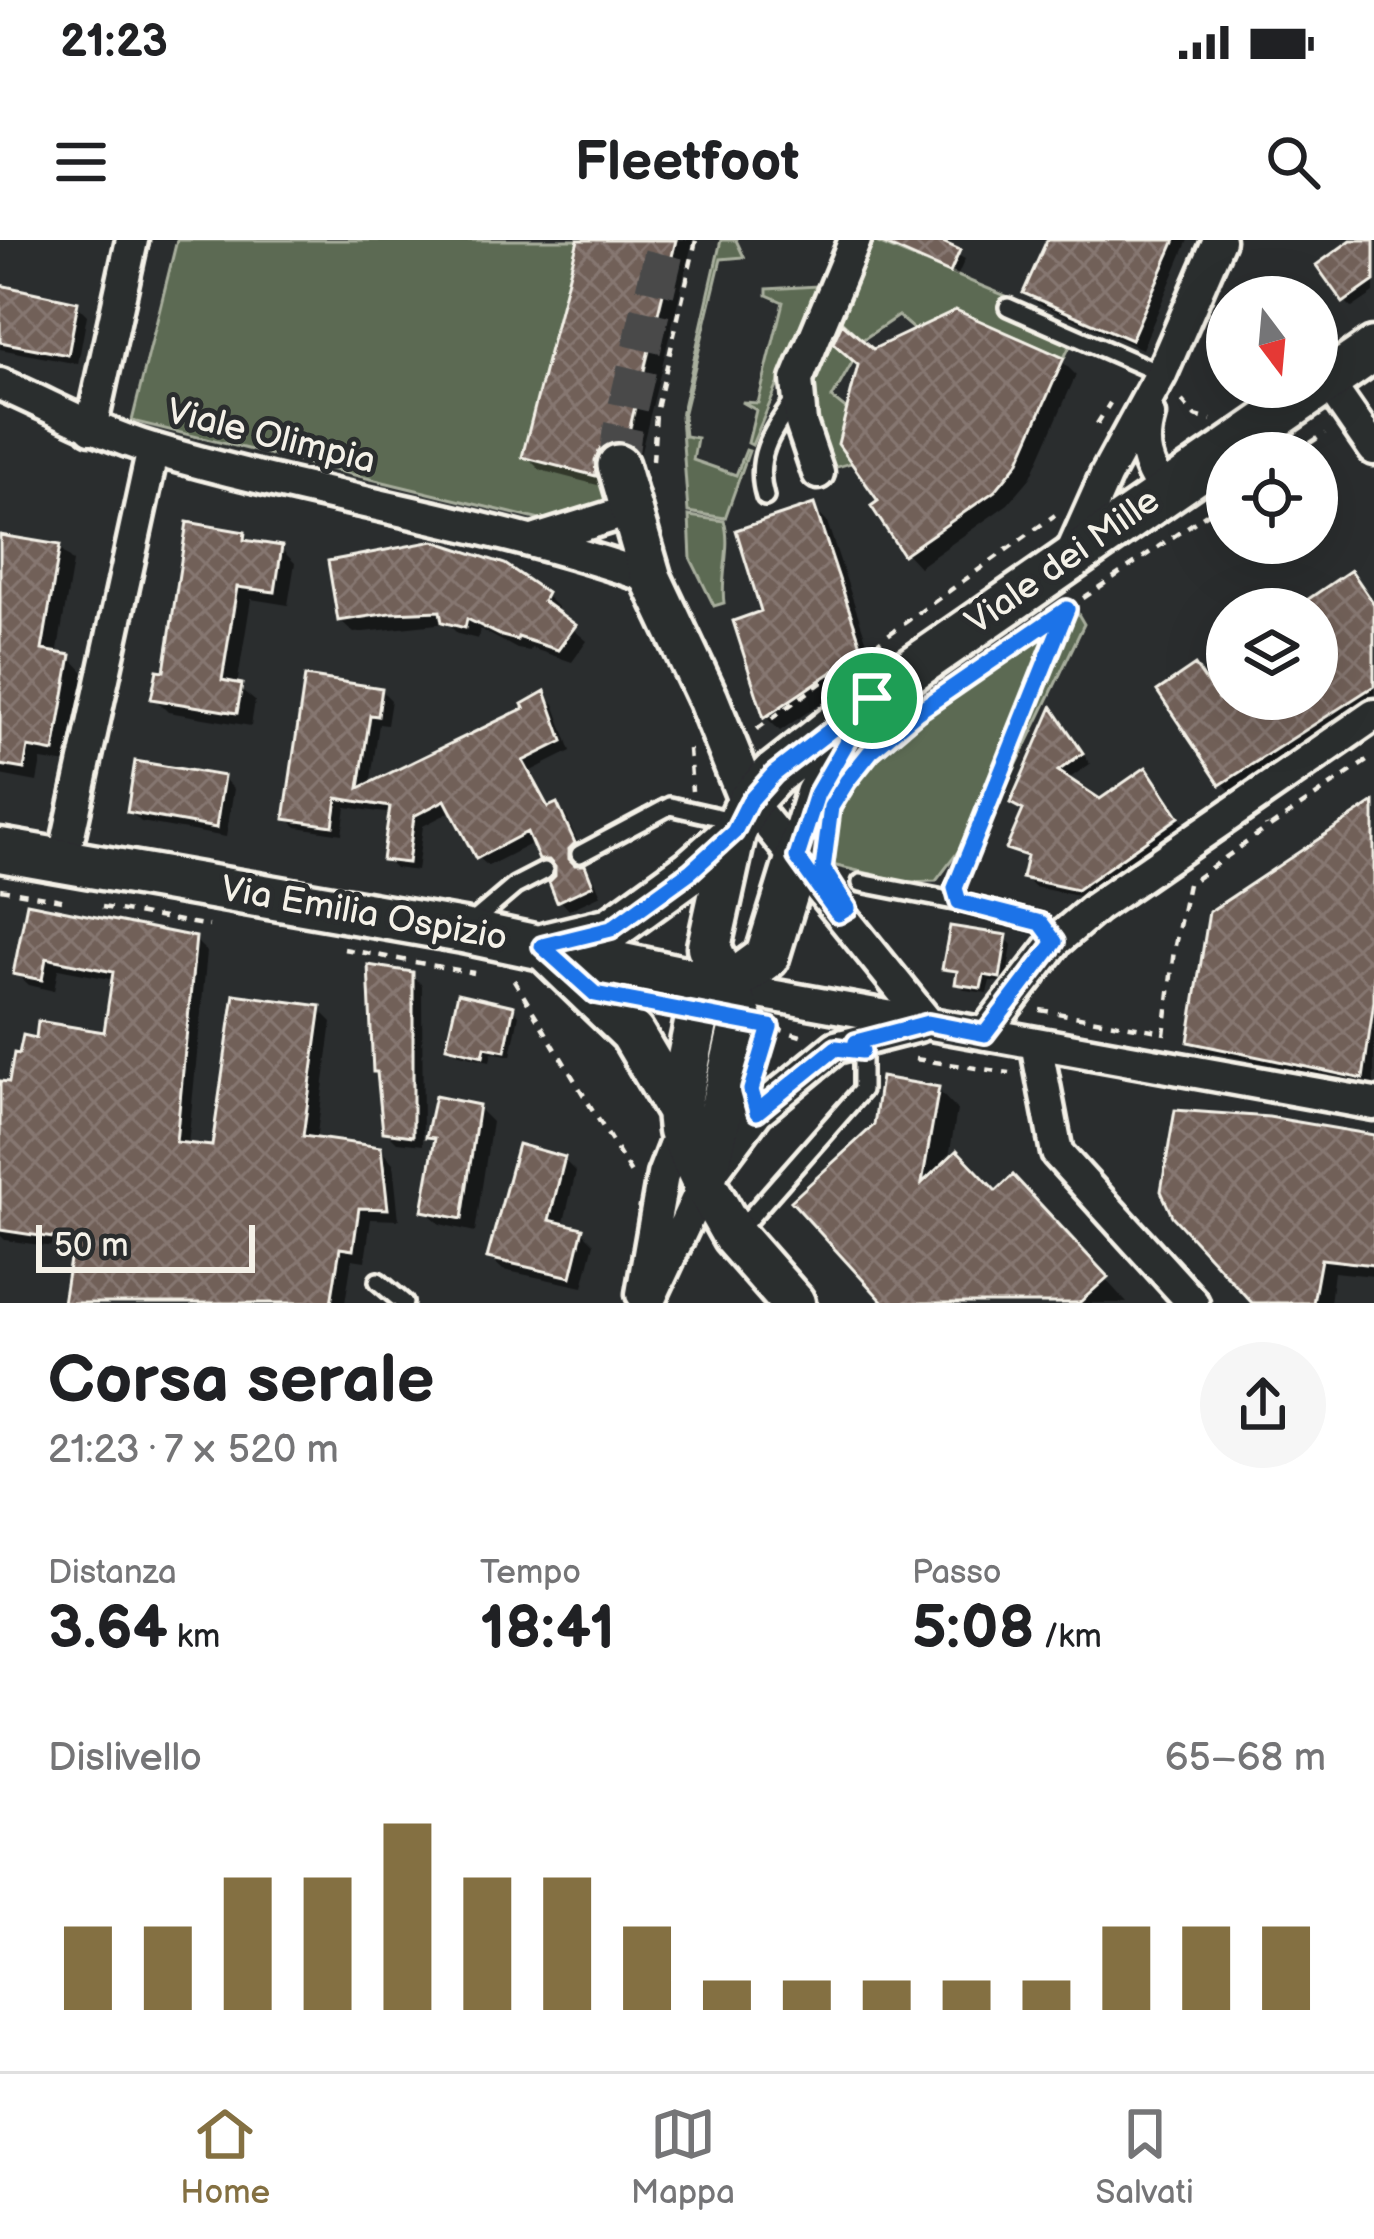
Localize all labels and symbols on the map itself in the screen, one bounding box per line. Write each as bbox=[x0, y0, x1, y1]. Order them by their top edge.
north arrow bbox=[1206, 276, 1338, 408]
street label: Viale Olimpia bbox=[162, 390, 380, 484]
street label: Viale dei Mille bbox=[958, 479, 1168, 645]
pin bbox=[821, 647, 923, 749]
street label: Via Emilia Ospizio bbox=[218, 868, 510, 960]
scale bar bbox=[36, 1219, 255, 1272]

